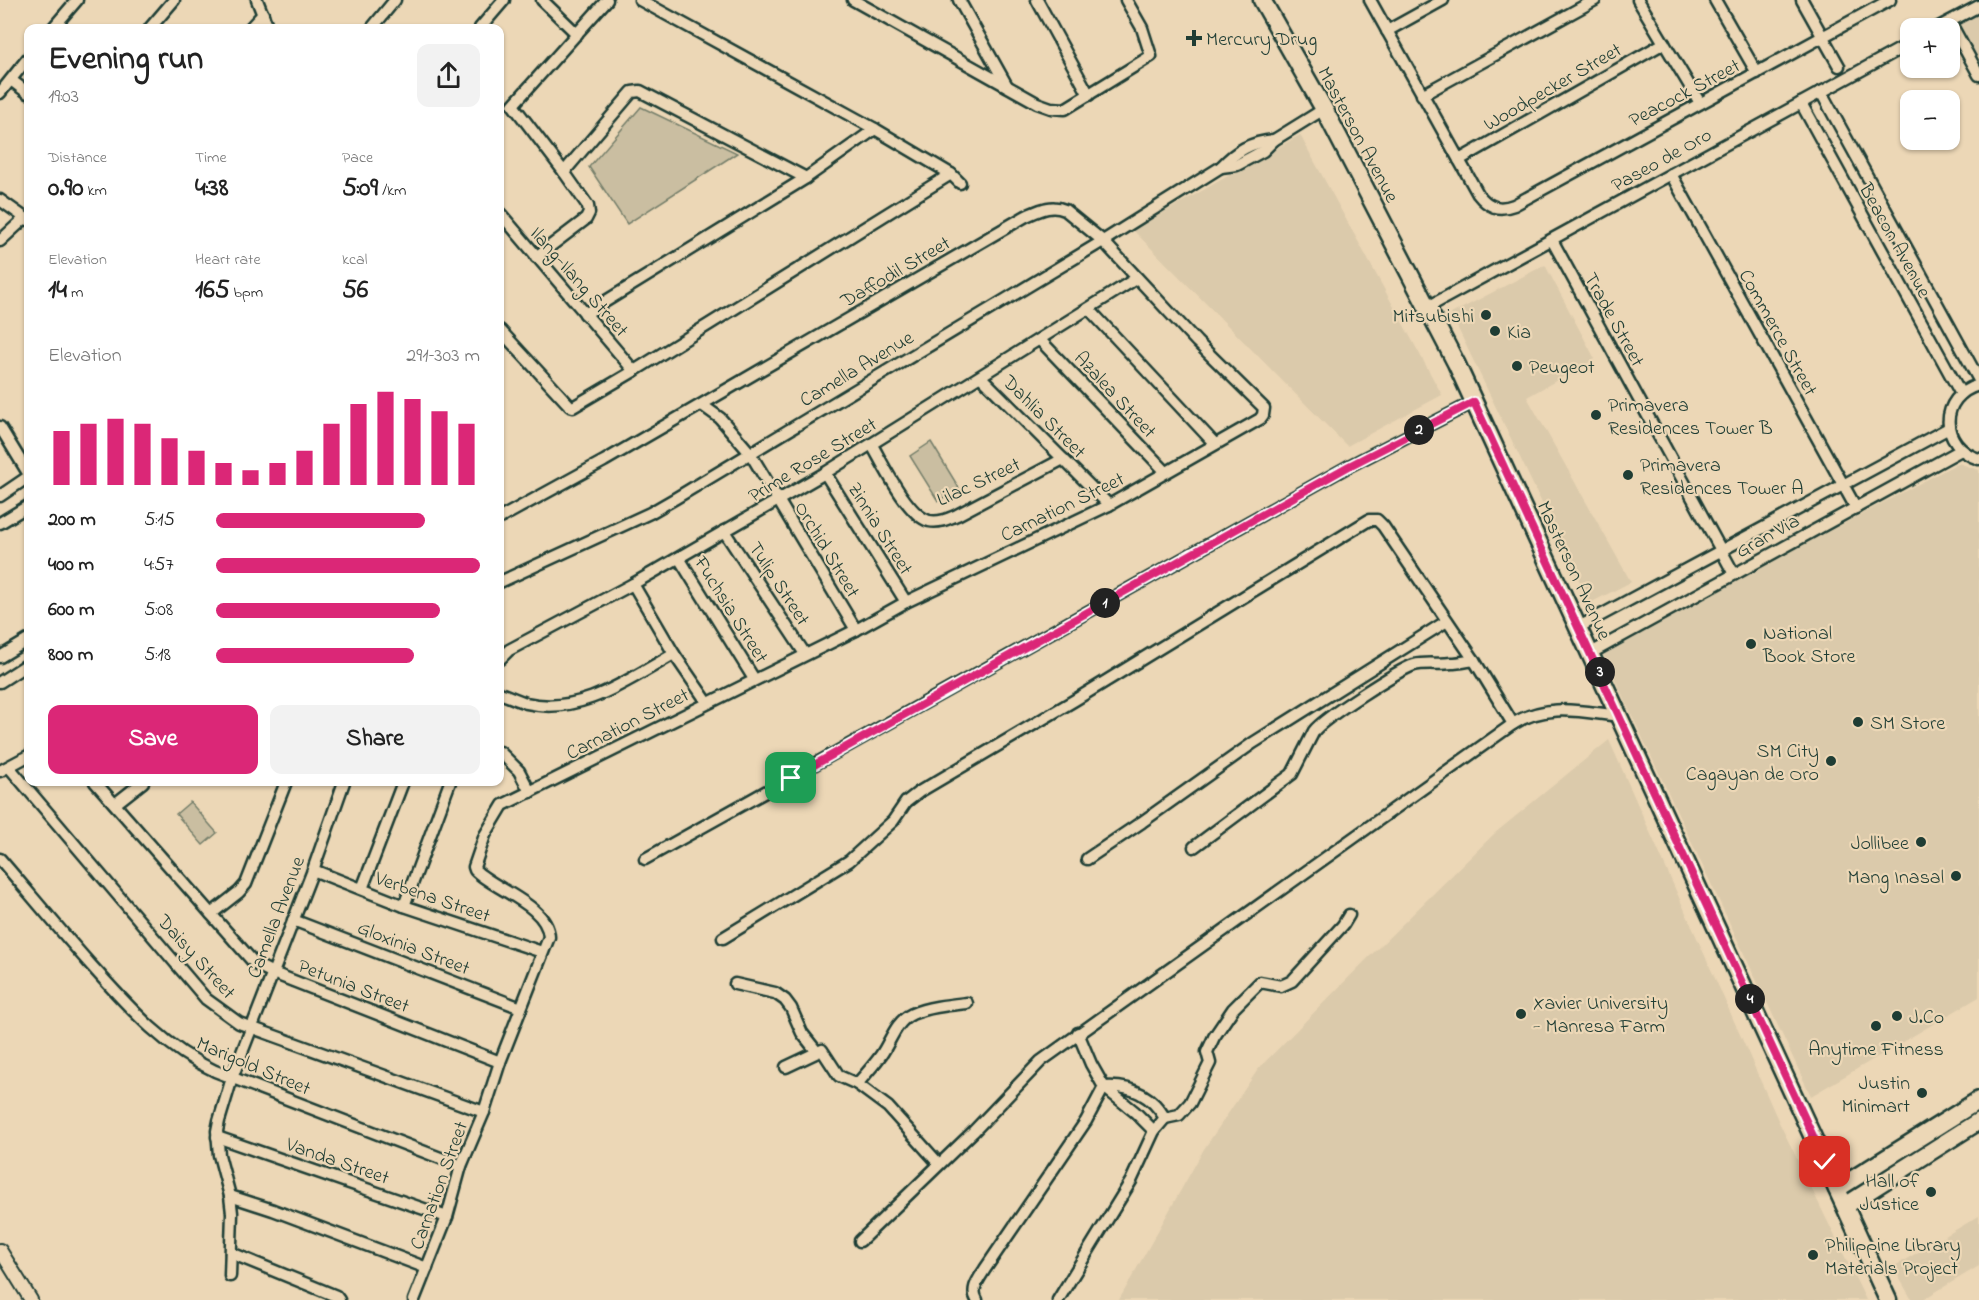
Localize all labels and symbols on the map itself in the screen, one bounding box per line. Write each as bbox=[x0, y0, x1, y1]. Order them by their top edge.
place label: Mercury Drug bbox=[1206, 26, 1317, 56]
marker: Mercury Drug bbox=[1187, 31, 1201, 45]
street label: Woodpecker Street bbox=[1479, 37, 1628, 140]
street label: Peacock Street bbox=[1624, 53, 1746, 136]
street label: Masterson Avenue bbox=[1309, 62, 1405, 208]
street label: Paseo de Oro bbox=[1607, 122, 1718, 201]
street label: Beacon Avenue bbox=[1850, 178, 1937, 304]
street label: Ilang-Ilang Street bbox=[521, 221, 635, 345]
street label: Daffodil Street bbox=[835, 230, 957, 317]
street label: Commerce Street bbox=[1730, 265, 1824, 402]
street label: Trade Street bbox=[1575, 268, 1651, 373]
place label: Mitsubishi bbox=[1393, 303, 1474, 332]
marker: Mitsubishi bbox=[1479, 308, 1493, 322]
place label: Kia bbox=[1507, 319, 1531, 348]
marker: Kia bbox=[1488, 324, 1502, 338]
street label: Camella Avenue bbox=[795, 325, 920, 416]
street label: Azalea Street bbox=[1066, 346, 1162, 446]
place label: Peugeot bbox=[1529, 354, 1595, 384]
marker: Peugeot bbox=[1510, 359, 1524, 373]
street label: Dahlia Street bbox=[994, 369, 1092, 466]
place label: Primavera Residences Tower B bbox=[1608, 392, 1773, 444]
marker: Primavera Residences Tower B bbox=[1589, 408, 1603, 422]
street label: Prime Rose Street bbox=[743, 411, 883, 511]
pin: 2 bbox=[1404, 415, 1434, 445]
street label: Lilac Street bbox=[932, 451, 1026, 515]
place label: Primavera Residences Tower A bbox=[1640, 452, 1804, 504]
street label: Carnation Street bbox=[996, 466, 1130, 551]
marker: Primavera Residences Tower A bbox=[1621, 468, 1635, 482]
street label: Zinnia Street bbox=[839, 477, 919, 582]
street label: Orchid Street bbox=[786, 497, 866, 604]
street label: Masterson Avenue bbox=[1528, 497, 1618, 645]
street label: Gran Via bbox=[1731, 508, 1806, 567]
street label: Tulip Street bbox=[740, 537, 816, 632]
street label: Fuchsia Street bbox=[685, 550, 774, 670]
pin: 1 bbox=[1090, 588, 1120, 618]
place label: National Book Store bbox=[1762, 620, 1856, 672]
marker: National Book Store bbox=[1744, 637, 1758, 651]
pin: 3 bbox=[1585, 657, 1615, 687]
street label: Carnation Street bbox=[562, 682, 695, 769]
place label: SM Store bbox=[1870, 710, 1945, 739]
marker: SM Store bbox=[1851, 715, 1865, 729]
place label: SM City Cagayan de Oro bbox=[1686, 738, 1819, 791]
pin bbox=[765, 752, 816, 803]
marker: SM City Cagayan de Oro bbox=[1824, 754, 1838, 768]
place label: Jollibee bbox=[1851, 830, 1909, 859]
marker: Jollibee bbox=[1914, 835, 1928, 849]
street label: Camella Avenue bbox=[241, 853, 314, 983]
place label: Mang Inasal bbox=[1848, 864, 1944, 894]
street label: Verbena Street bbox=[370, 865, 494, 932]
marker: Mang Inasal bbox=[1949, 869, 1963, 883]
street label: Daisy Street bbox=[148, 908, 241, 1007]
street label: Gloxinia Street bbox=[353, 915, 474, 984]
street label: Petunia Street bbox=[293, 953, 413, 1022]
pin: 4 bbox=[1735, 984, 1765, 1014]
place label: Xavier University - Manresa Farm bbox=[1533, 990, 1668, 1042]
place label: J.Co bbox=[1909, 1004, 1944, 1033]
marker: Xavier University - Manresa Farm bbox=[1514, 1007, 1528, 1021]
marker: J.Co bbox=[1890, 1009, 1904, 1023]
marker: Anytime Fitness bbox=[1869, 1019, 1883, 1033]
street label: Marigold Street bbox=[191, 1030, 315, 1105]
place label: Anytime Fitness bbox=[1808, 1036, 1944, 1065]
place label: Justin Minimart bbox=[1842, 1070, 1910, 1122]
marker: Justin Minimart bbox=[1915, 1086, 1929, 1100]
street label: Carnation Street bbox=[404, 1117, 477, 1254]
street label: Vanda Street bbox=[281, 1131, 393, 1194]
pin bbox=[1799, 1136, 1850, 1187]
place label: Hall of Justice bbox=[1860, 1168, 1920, 1220]
marker: Hall of Justice bbox=[1924, 1185, 1938, 1199]
place label: Philippine Library Materials Project bbox=[1825, 1232, 1961, 1284]
marker: Philippine Library Materials Project bbox=[1806, 1248, 1820, 1262]

